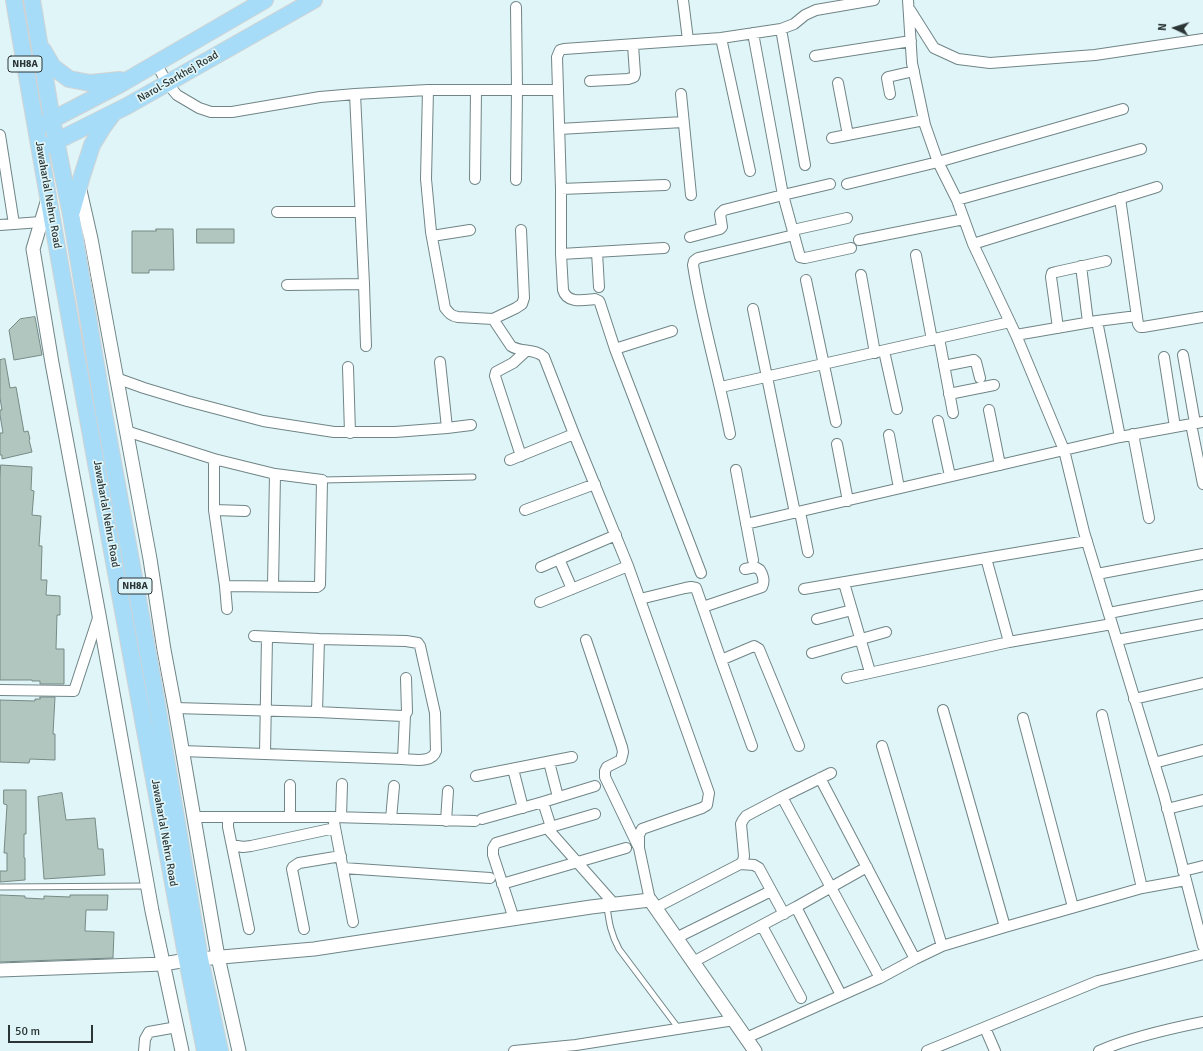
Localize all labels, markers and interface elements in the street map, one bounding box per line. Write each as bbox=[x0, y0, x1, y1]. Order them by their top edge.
north arrow bbox=[1155, 8, 1195, 48]
text: N bbox=[1156, 23, 1169, 31]
street label: Narol-Sarkhej Road bbox=[135, 48, 221, 106]
road number: NH8A bbox=[8, 56, 42, 72]
street label: Jawaharlal Nehru Road bbox=[32, 140, 64, 250]
street label: Jawaharlal Nehru Road bbox=[90, 459, 122, 569]
road number: NH8A bbox=[118, 578, 152, 594]
street label: Jawaharlal Nehru Road bbox=[148, 778, 180, 888]
scale bar bbox=[10, 1017, 95, 1043]
text: 50 m bbox=[15, 1024, 40, 1039]

